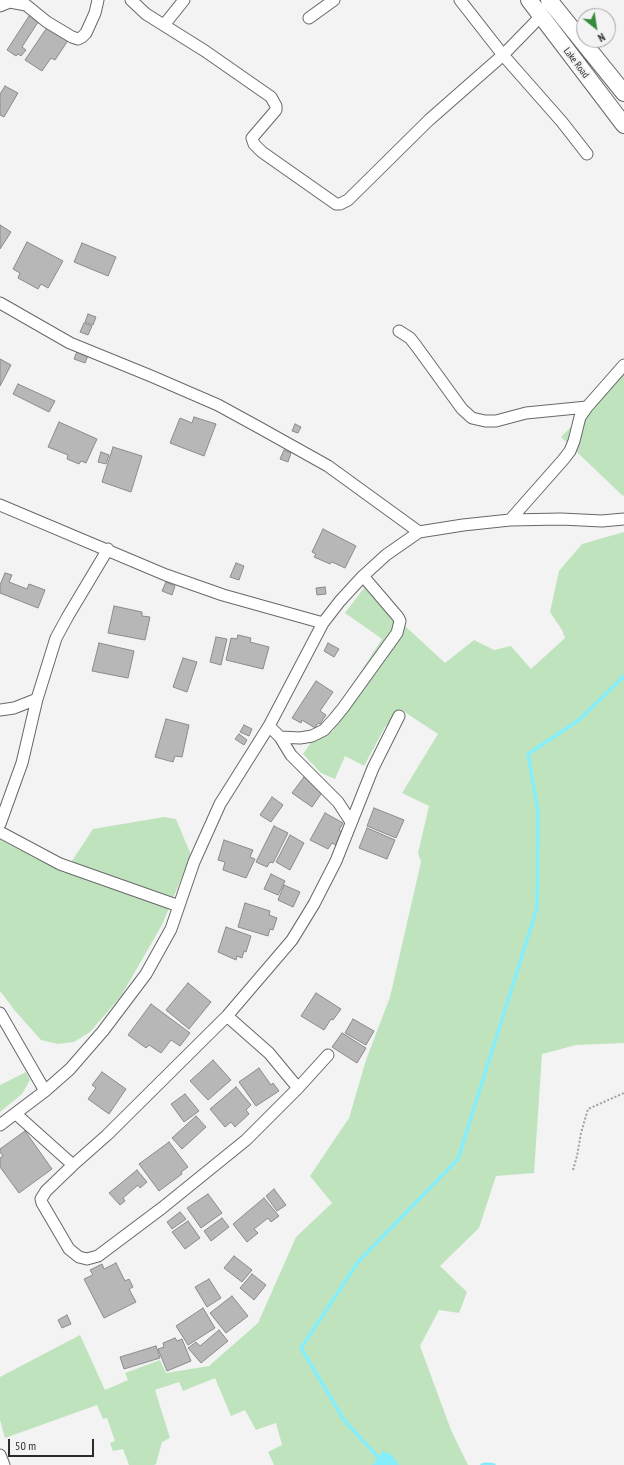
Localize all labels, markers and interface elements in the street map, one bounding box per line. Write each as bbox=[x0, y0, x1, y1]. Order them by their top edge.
north arrow bbox=[576, 8, 616, 48]
text: N bbox=[595, 30, 608, 45]
street label: Lake Road bbox=[561, 45, 591, 81]
scale bar bbox=[10, 1431, 96, 1457]
text: 50 m bbox=[15, 1438, 36, 1453]

